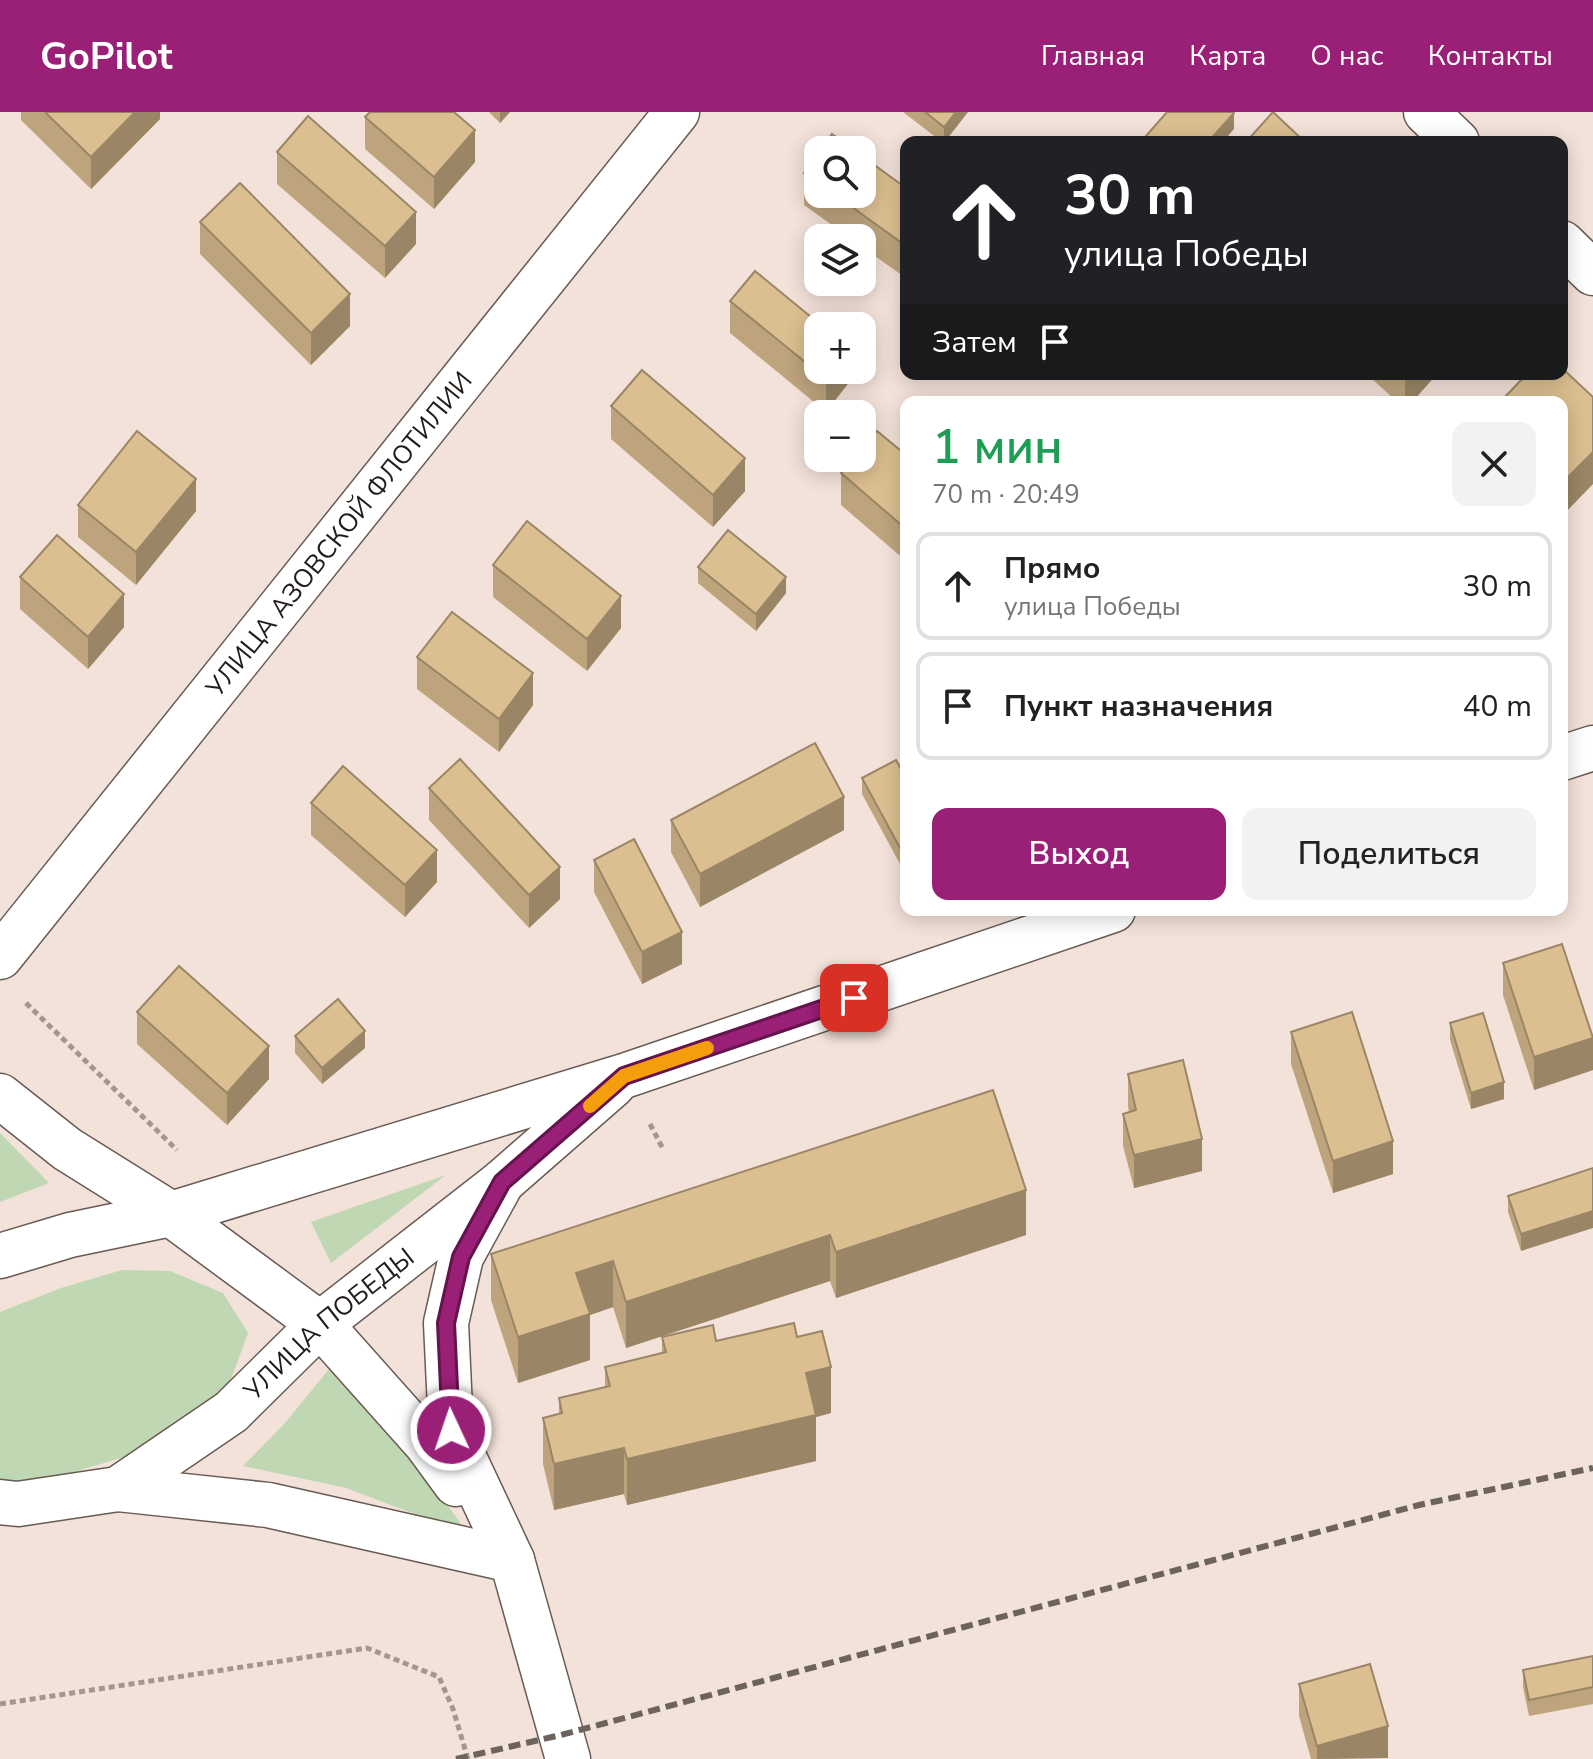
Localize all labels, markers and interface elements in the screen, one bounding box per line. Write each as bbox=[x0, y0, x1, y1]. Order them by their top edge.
text: GoPilot bbox=[40, 31, 173, 82]
text: Главная bbox=[1041, 37, 1145, 75]
text: Карта bbox=[1189, 37, 1266, 75]
text: О нас bbox=[1310, 37, 1384, 75]
text: Контакты bbox=[1428, 37, 1553, 75]
map controls bbox=[804, 136, 876, 472]
button: search bbox=[804, 136, 876, 208]
text: 30 m bbox=[1064, 157, 1195, 234]
icon: ahead bbox=[932, 168, 1036, 272]
button: layers bbox=[804, 224, 876, 296]
text: улица Победы bbox=[1064, 230, 1309, 279]
button: + bbox=[804, 312, 876, 384]
icon: arrive bbox=[1033, 320, 1077, 364]
text: Затем bbox=[932, 322, 1017, 363]
street label: УЛИЦА АЗОВСКОЙ ФЛОТИЛИИ bbox=[198, 364, 480, 705]
button: − bbox=[804, 400, 876, 472]
text: 1 мин bbox=[932, 414, 1063, 480]
button: close bbox=[1452, 422, 1536, 506]
text: 70 m · 20:49 bbox=[932, 477, 1080, 512]
text: Прямо bbox=[1004, 548, 1101, 589]
icon: ahead bbox=[936, 564, 980, 608]
text: 30 m bbox=[1463, 566, 1532, 607]
text: улица Победы bbox=[1004, 589, 1181, 624]
icon: arrive bbox=[936, 684, 980, 728]
text: Пункт назначения bbox=[1004, 686, 1273, 727]
text: 40 m bbox=[1463, 686, 1532, 727]
button: Выход bbox=[932, 808, 1226, 900]
button: Поделиться bbox=[1242, 808, 1536, 900]
pin bbox=[820, 964, 888, 1032]
icon: arrive bbox=[832, 976, 876, 1020]
street label: УЛИЦА ПОБЕДЫ bbox=[235, 1240, 422, 1409]
position arrow bbox=[409, 1388, 493, 1472]

